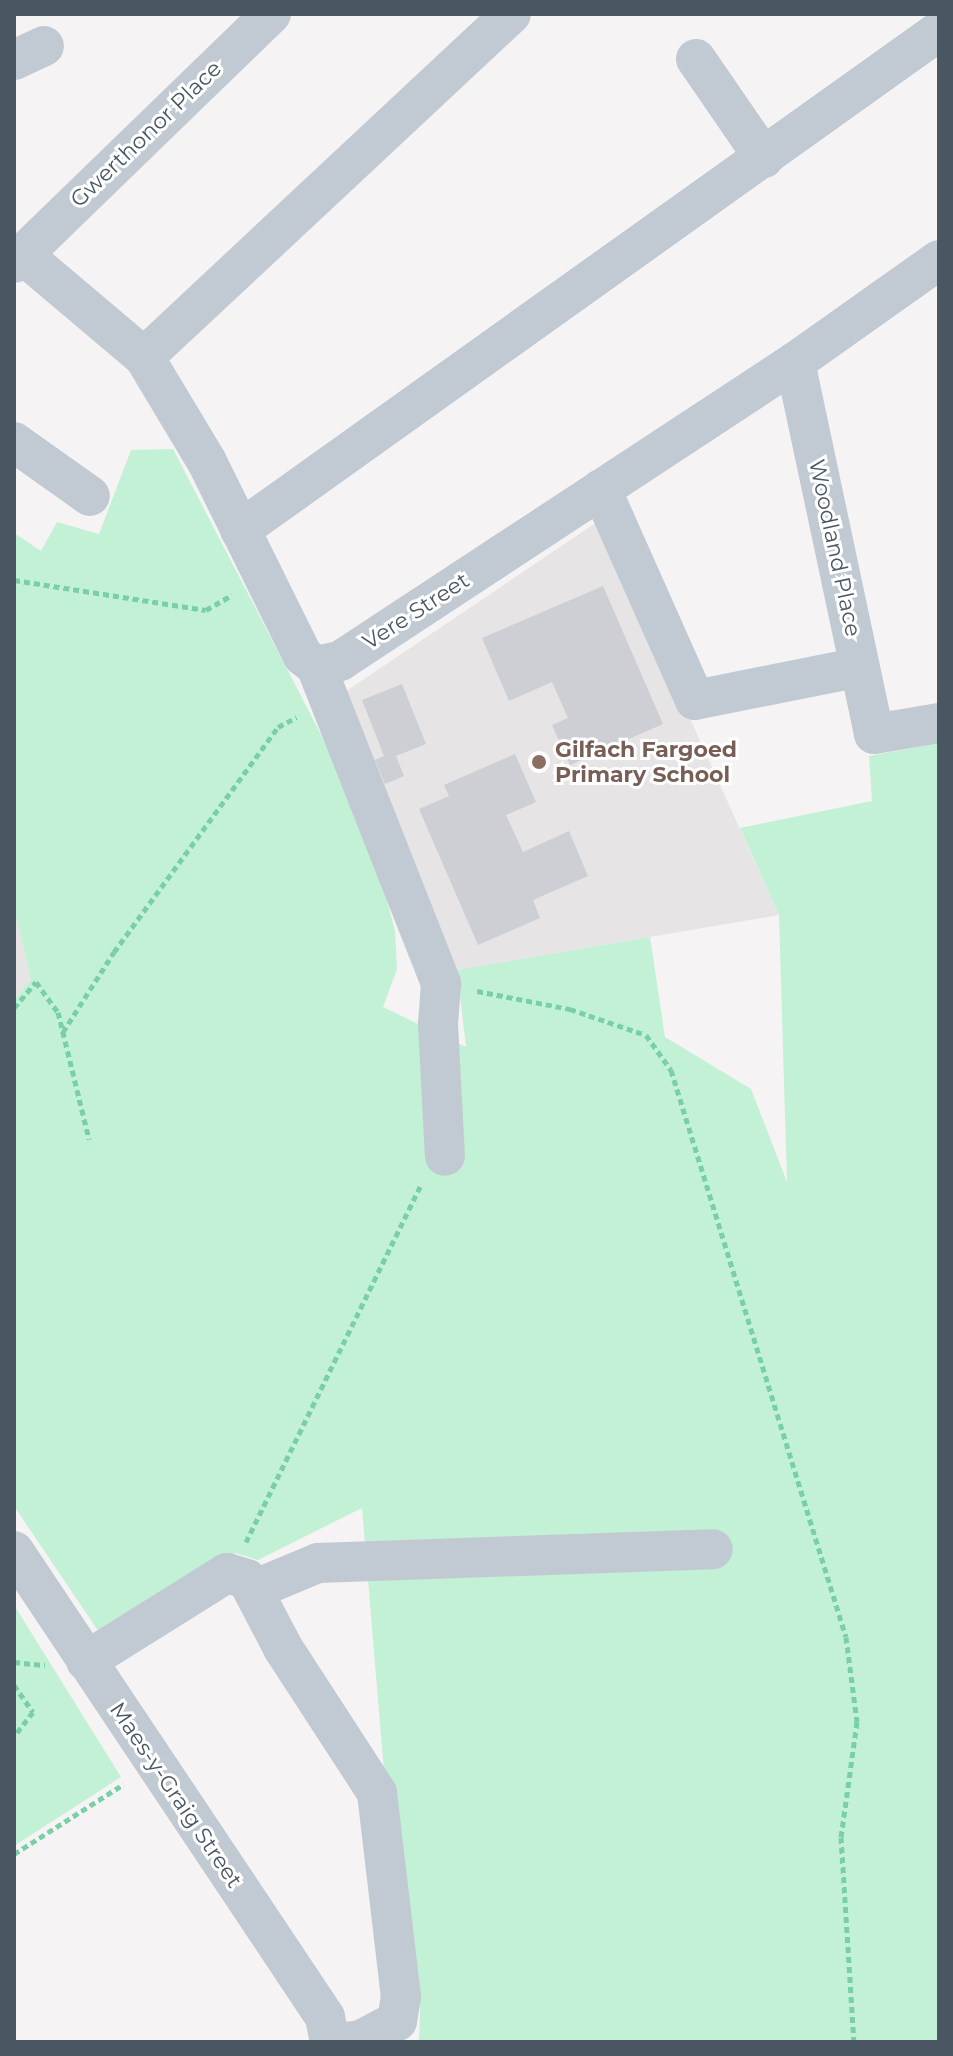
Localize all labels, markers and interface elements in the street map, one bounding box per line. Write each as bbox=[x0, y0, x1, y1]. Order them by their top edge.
street label: Gwerthonor Place bbox=[65, 55, 227, 213]
street label: Woodland Place bbox=[803, 457, 867, 639]
street label: Vere Street bbox=[358, 567, 474, 655]
place label: Gilfach Fargoed Primary School bbox=[555, 736, 737, 788]
marker: Gilfach Fargoed Primary School bbox=[530, 753, 548, 771]
street label: Maes-y-Graig Street bbox=[104, 1697, 248, 1893]

